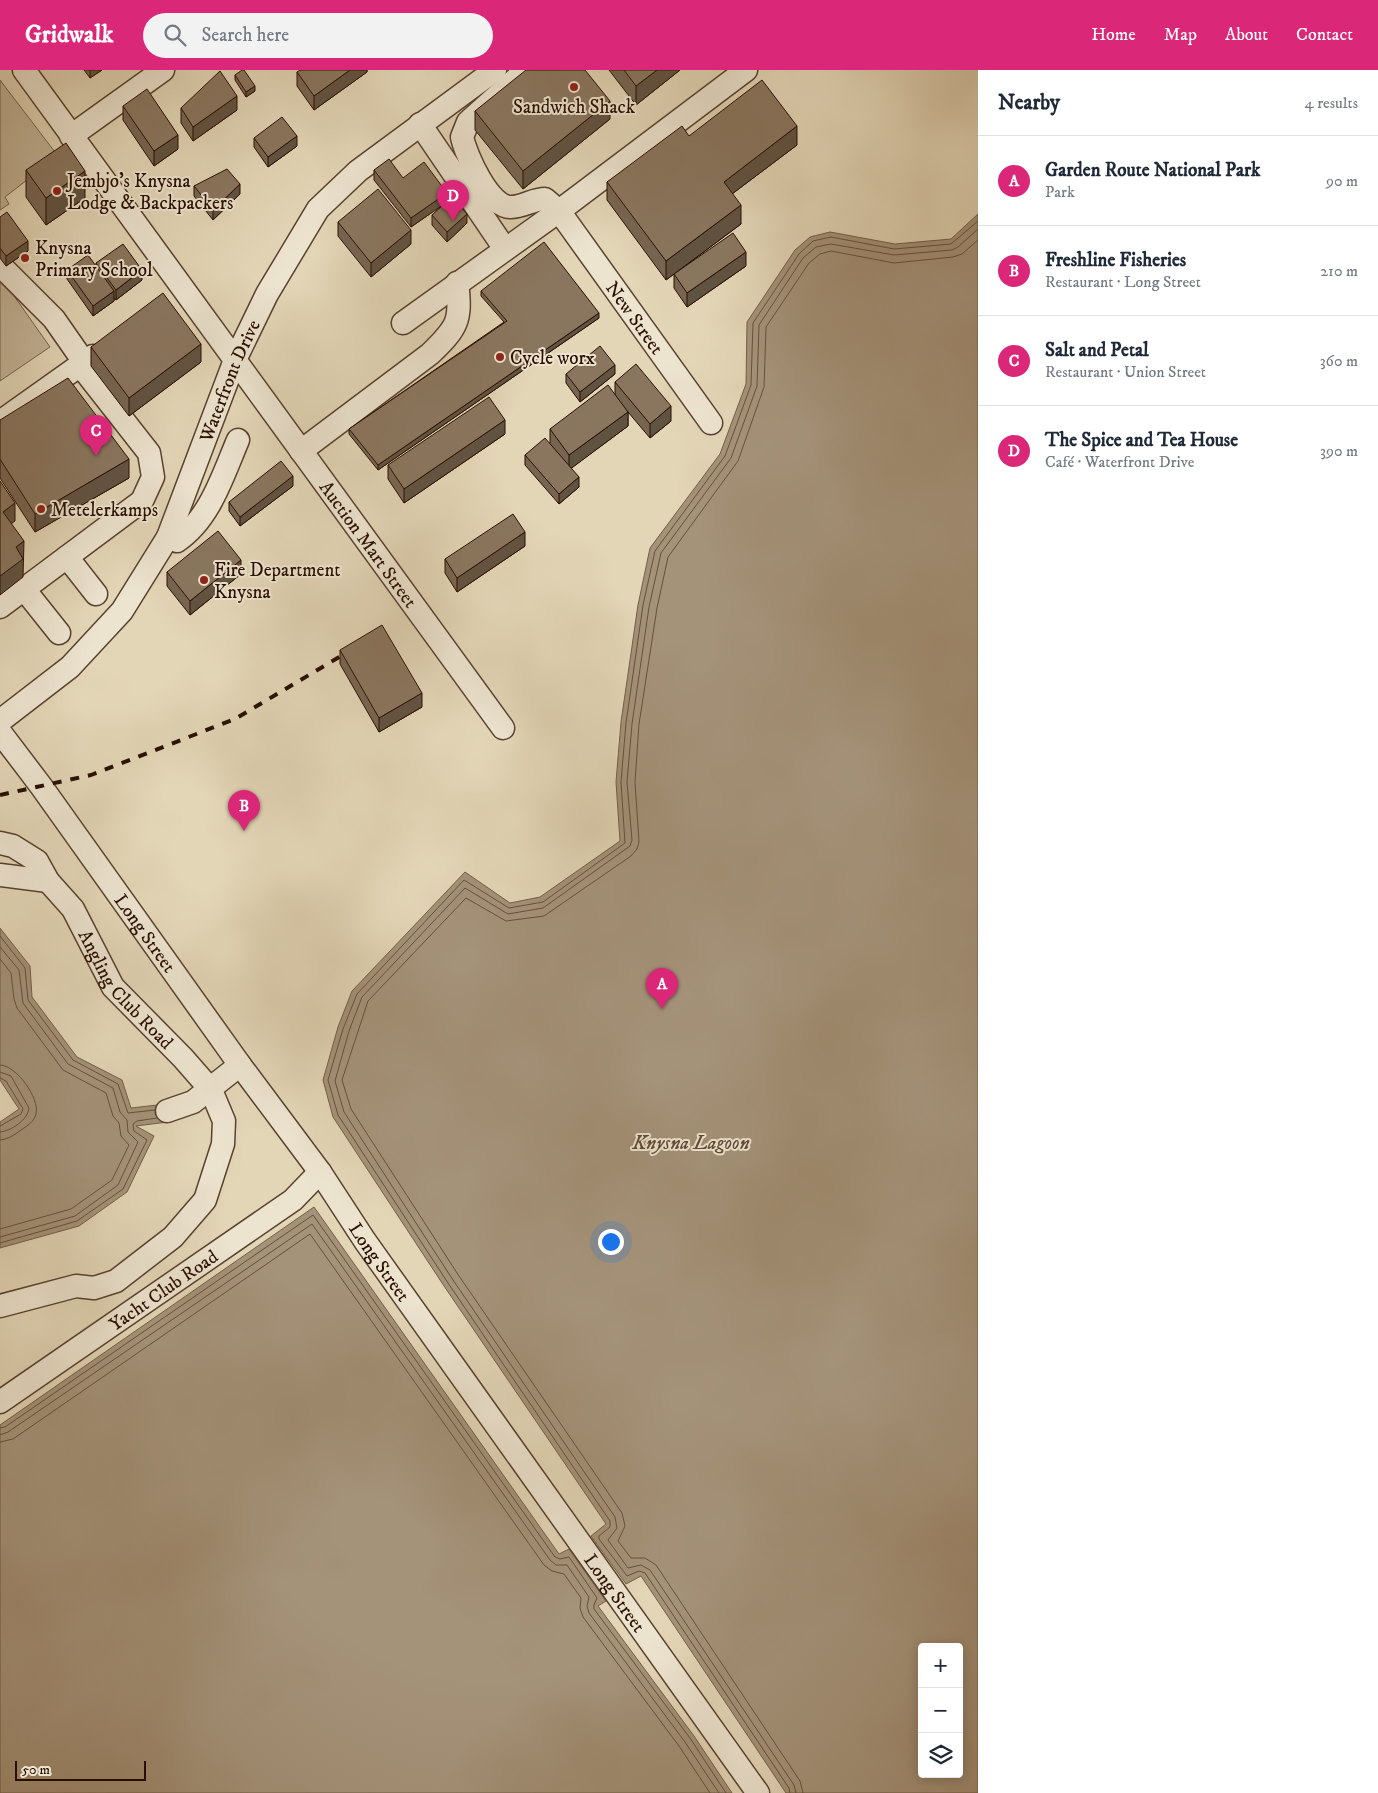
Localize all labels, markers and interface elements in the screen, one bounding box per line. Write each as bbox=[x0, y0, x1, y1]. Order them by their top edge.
search box bbox=[143, 13, 493, 58]
text: Gridwalk bbox=[25, 20, 113, 50]
icon: search bbox=[161, 21, 189, 49]
text: Search here bbox=[201, 24, 289, 47]
text: Home bbox=[1091, 24, 1136, 46]
text: Map bbox=[1164, 24, 1197, 46]
text: About bbox=[1225, 24, 1268, 46]
text: Contact bbox=[1296, 24, 1353, 46]
marker: Sandwich Shack bbox=[568, 81, 580, 93]
text: Nearby bbox=[998, 90, 1060, 116]
text: 4 results bbox=[1305, 93, 1358, 113]
place label: Sandwich Shack bbox=[513, 96, 636, 119]
text: Garden Route National Park bbox=[1045, 159, 1260, 182]
place label: Jembjo's Knysna Lodge & Backpackers bbox=[65, 170, 233, 215]
text: A bbox=[1009, 171, 1019, 191]
text: 90 m bbox=[1326, 171, 1358, 191]
pin: D bbox=[437, 180, 469, 221]
text: Park bbox=[1045, 182, 1075, 202]
marker: Jembjo's Knysna Lodge & Backpackers bbox=[51, 185, 63, 197]
place label: Knysna Primary School bbox=[35, 237, 153, 282]
text: Freshline Fisheries bbox=[1045, 249, 1186, 272]
marker: Knysna Primary School bbox=[19, 252, 31, 264]
text: B bbox=[1009, 261, 1019, 281]
text: 210 m bbox=[1320, 261, 1358, 281]
text: Restaurant · Long Street bbox=[1045, 272, 1201, 292]
street label: New Street bbox=[600, 277, 668, 359]
street label: Waterfront Drive bbox=[195, 316, 266, 446]
text: Salt and Petal bbox=[1045, 339, 1149, 362]
place label: Cycle worx bbox=[510, 347, 596, 370]
marker: Cycle worx bbox=[494, 351, 506, 363]
text: C bbox=[1009, 351, 1019, 371]
text: 360 m bbox=[1320, 351, 1358, 371]
text: Restaurant · Union Street bbox=[1045, 362, 1206, 382]
pin: C bbox=[80, 415, 112, 456]
text: The Spice and Tea House bbox=[1045, 429, 1238, 452]
text: D bbox=[1008, 441, 1020, 461]
text: 390 m bbox=[1320, 441, 1358, 461]
text: Café · Waterfront Drive bbox=[1045, 452, 1194, 472]
street label: Auction Mart Street bbox=[314, 477, 422, 613]
place label: Metelerkamps bbox=[51, 499, 158, 522]
marker: Metelerkamps bbox=[35, 503, 47, 515]
place label: Fire Department Knysna bbox=[214, 559, 340, 604]
marker: Fire Department Knysna bbox=[198, 574, 210, 586]
pin: B bbox=[228, 790, 260, 831]
street label: Long Street bbox=[109, 890, 180, 977]
street label: Angling Club Road bbox=[73, 926, 178, 1055]
pin: A bbox=[646, 968, 678, 1009]
water label: Knysna Lagoon bbox=[631, 1131, 750, 1156]
street label: Long Street bbox=[343, 1219, 414, 1306]
your location bbox=[598, 1229, 624, 1255]
street label: Yacht Club Road bbox=[105, 1245, 223, 1336]
street label: Long Street bbox=[578, 1550, 650, 1637]
map controls bbox=[918, 1643, 963, 1778]
button: + bbox=[918, 1643, 963, 1688]
button: − bbox=[918, 1688, 963, 1733]
button: layers bbox=[918, 1733, 963, 1778]
scale bar bbox=[15, 1758, 146, 1781]
text: 50 m bbox=[22, 1761, 50, 1779]

